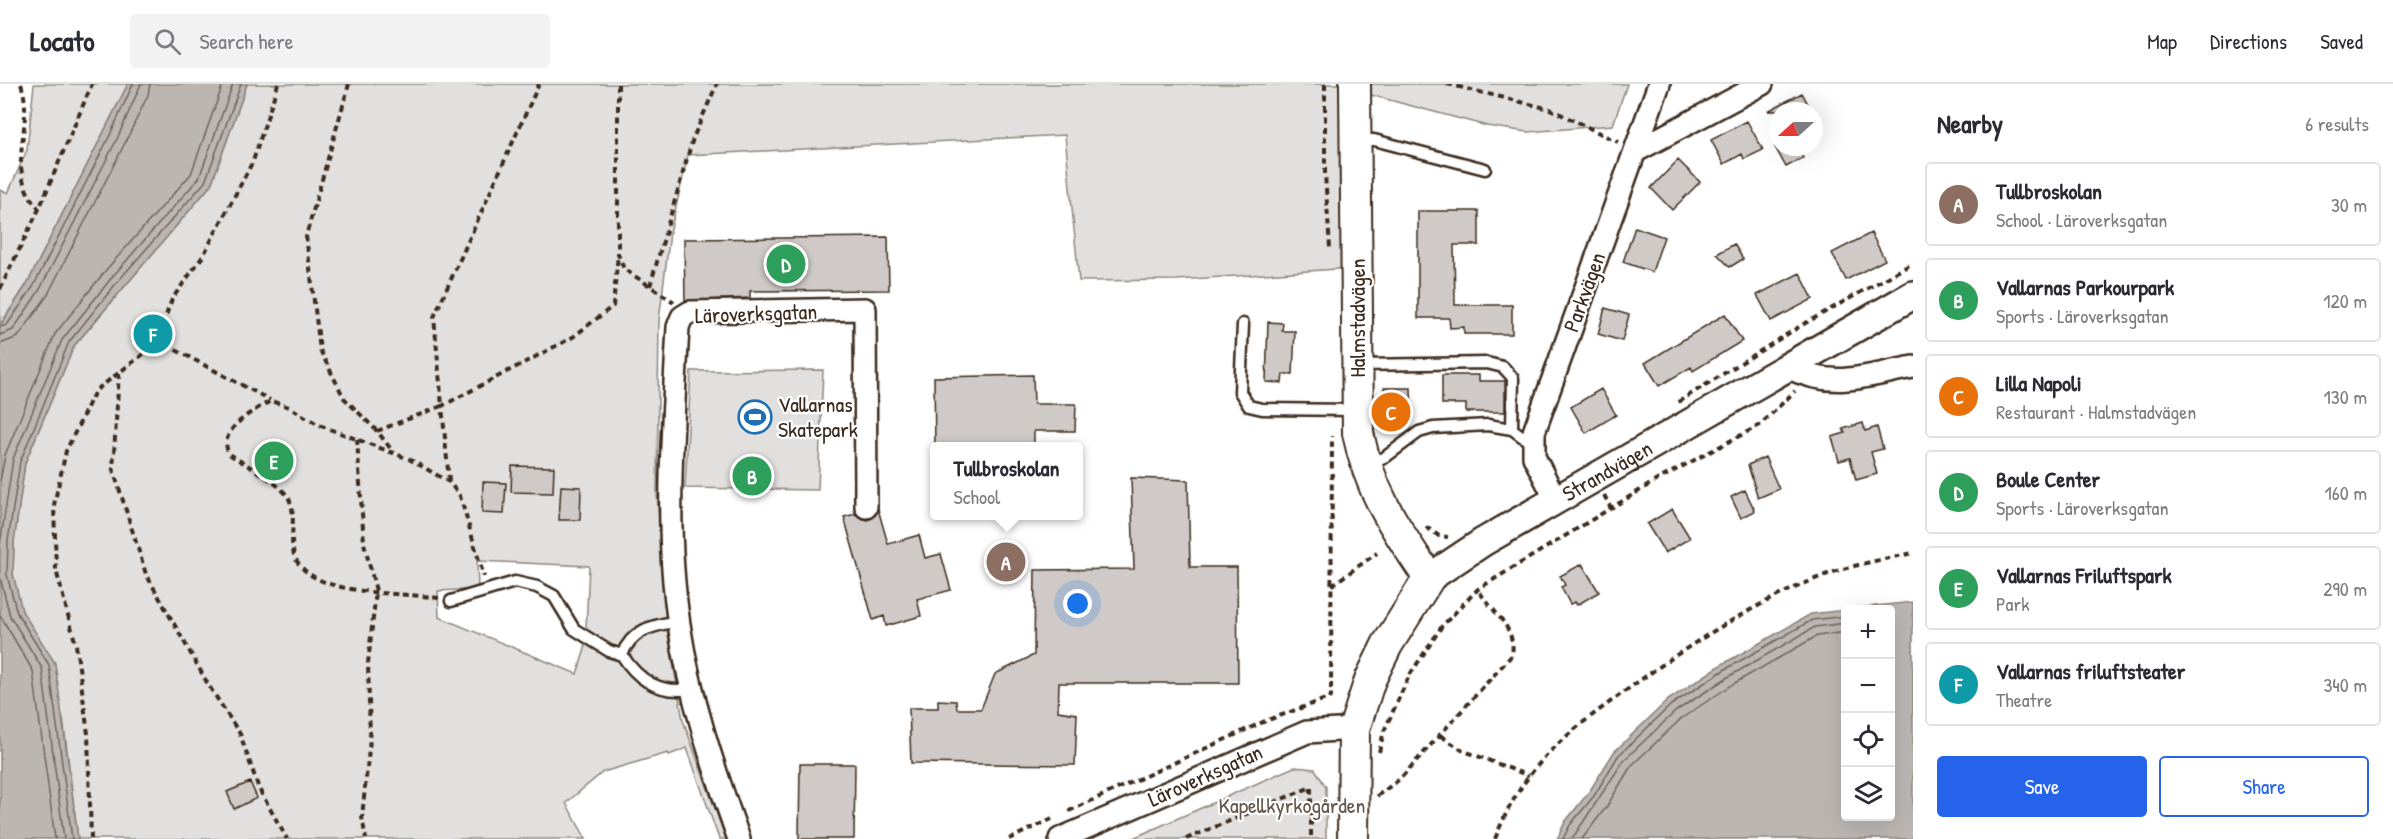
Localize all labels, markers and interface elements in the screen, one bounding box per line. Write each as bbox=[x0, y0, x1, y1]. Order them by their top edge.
search box bbox=[130, 14, 550, 68]
text: Locato bbox=[30, 22, 94, 60]
icon: search bbox=[151, 25, 184, 58]
text: Search here bbox=[199, 26, 293, 56]
text: Map bbox=[2147, 27, 2177, 56]
text: Directions bbox=[2210, 27, 2287, 56]
text: Saved bbox=[2320, 27, 2363, 56]
north arrow bbox=[1769, 102, 1823, 156]
text: Nearby bbox=[1937, 106, 2003, 141]
text: 6 results bbox=[2305, 110, 2369, 137]
text: Tullbroskolan bbox=[1996, 176, 2102, 206]
text: A bbox=[1954, 191, 1963, 218]
text: 30 m bbox=[2331, 191, 2367, 218]
text: School · Läroverksgatan bbox=[1996, 206, 2167, 233]
pin: D bbox=[766, 242, 806, 286]
street label: Parkvägen bbox=[1556, 248, 1612, 336]
street label: Halmstadvägen bbox=[1342, 259, 1372, 377]
text: Vallarnas Parkourpark bbox=[1996, 272, 2174, 302]
text: B bbox=[1953, 287, 1964, 314]
text: 120 m bbox=[2323, 287, 2367, 314]
street label: Läroverksgatan bbox=[694, 296, 818, 330]
text: Sports · Läroverksgatan bbox=[1996, 302, 2168, 329]
pin: F bbox=[134, 312, 172, 356]
text: Lilla Napoli bbox=[1996, 368, 2082, 398]
text: C bbox=[1953, 383, 1964, 410]
text: 130 m bbox=[2324, 383, 2367, 410]
place label: Vallarnas Skatepark bbox=[778, 389, 858, 444]
pin: C bbox=[1372, 390, 1410, 434]
text: Restaurant · Halmstadvägen bbox=[1996, 398, 2196, 425]
sports icon: Vallarnas Skatepark bbox=[737, 399, 773, 435]
street label: Strandvägen bbox=[1557, 433, 1658, 508]
pin: E bbox=[254, 438, 294, 484]
popup bbox=[930, 442, 1083, 520]
text: Tullbroskolan bbox=[954, 453, 1059, 483]
pin: B bbox=[732, 454, 771, 498]
text: Boule Center bbox=[1996, 464, 2100, 494]
text: D bbox=[1954, 479, 1963, 506]
text: 160 m bbox=[2325, 479, 2367, 506]
text: School bbox=[954, 483, 1000, 510]
text: Sports · Läroverksgatan bbox=[1996, 494, 2168, 521]
pin: A bbox=[986, 540, 1026, 584]
text: Vallarnas Friluftspark bbox=[1996, 560, 2172, 590]
text: E bbox=[1954, 575, 1963, 602]
text: 290 m bbox=[2323, 575, 2367, 602]
your location bbox=[1063, 589, 1092, 618]
text: Park bbox=[1996, 590, 2029, 617]
map controls bbox=[1841, 605, 1895, 821]
button: + bbox=[1841, 605, 1895, 659]
text: Vallarnas friluftsteater bbox=[1996, 656, 2185, 686]
button: − bbox=[1841, 659, 1895, 713]
text: F bbox=[1955, 671, 1962, 698]
text: 340 m bbox=[2323, 671, 2367, 698]
text: Theatre bbox=[1996, 686, 2052, 713]
button: locate bbox=[1841, 713, 1895, 767]
street label: Läroverksgatan bbox=[1143, 736, 1267, 814]
button: Save bbox=[1937, 756, 2147, 817]
button: Share bbox=[2159, 756, 2369, 817]
button: layers bbox=[1841, 767, 1895, 821]
park label: Kapellkyrkogården bbox=[1219, 790, 1365, 820]

